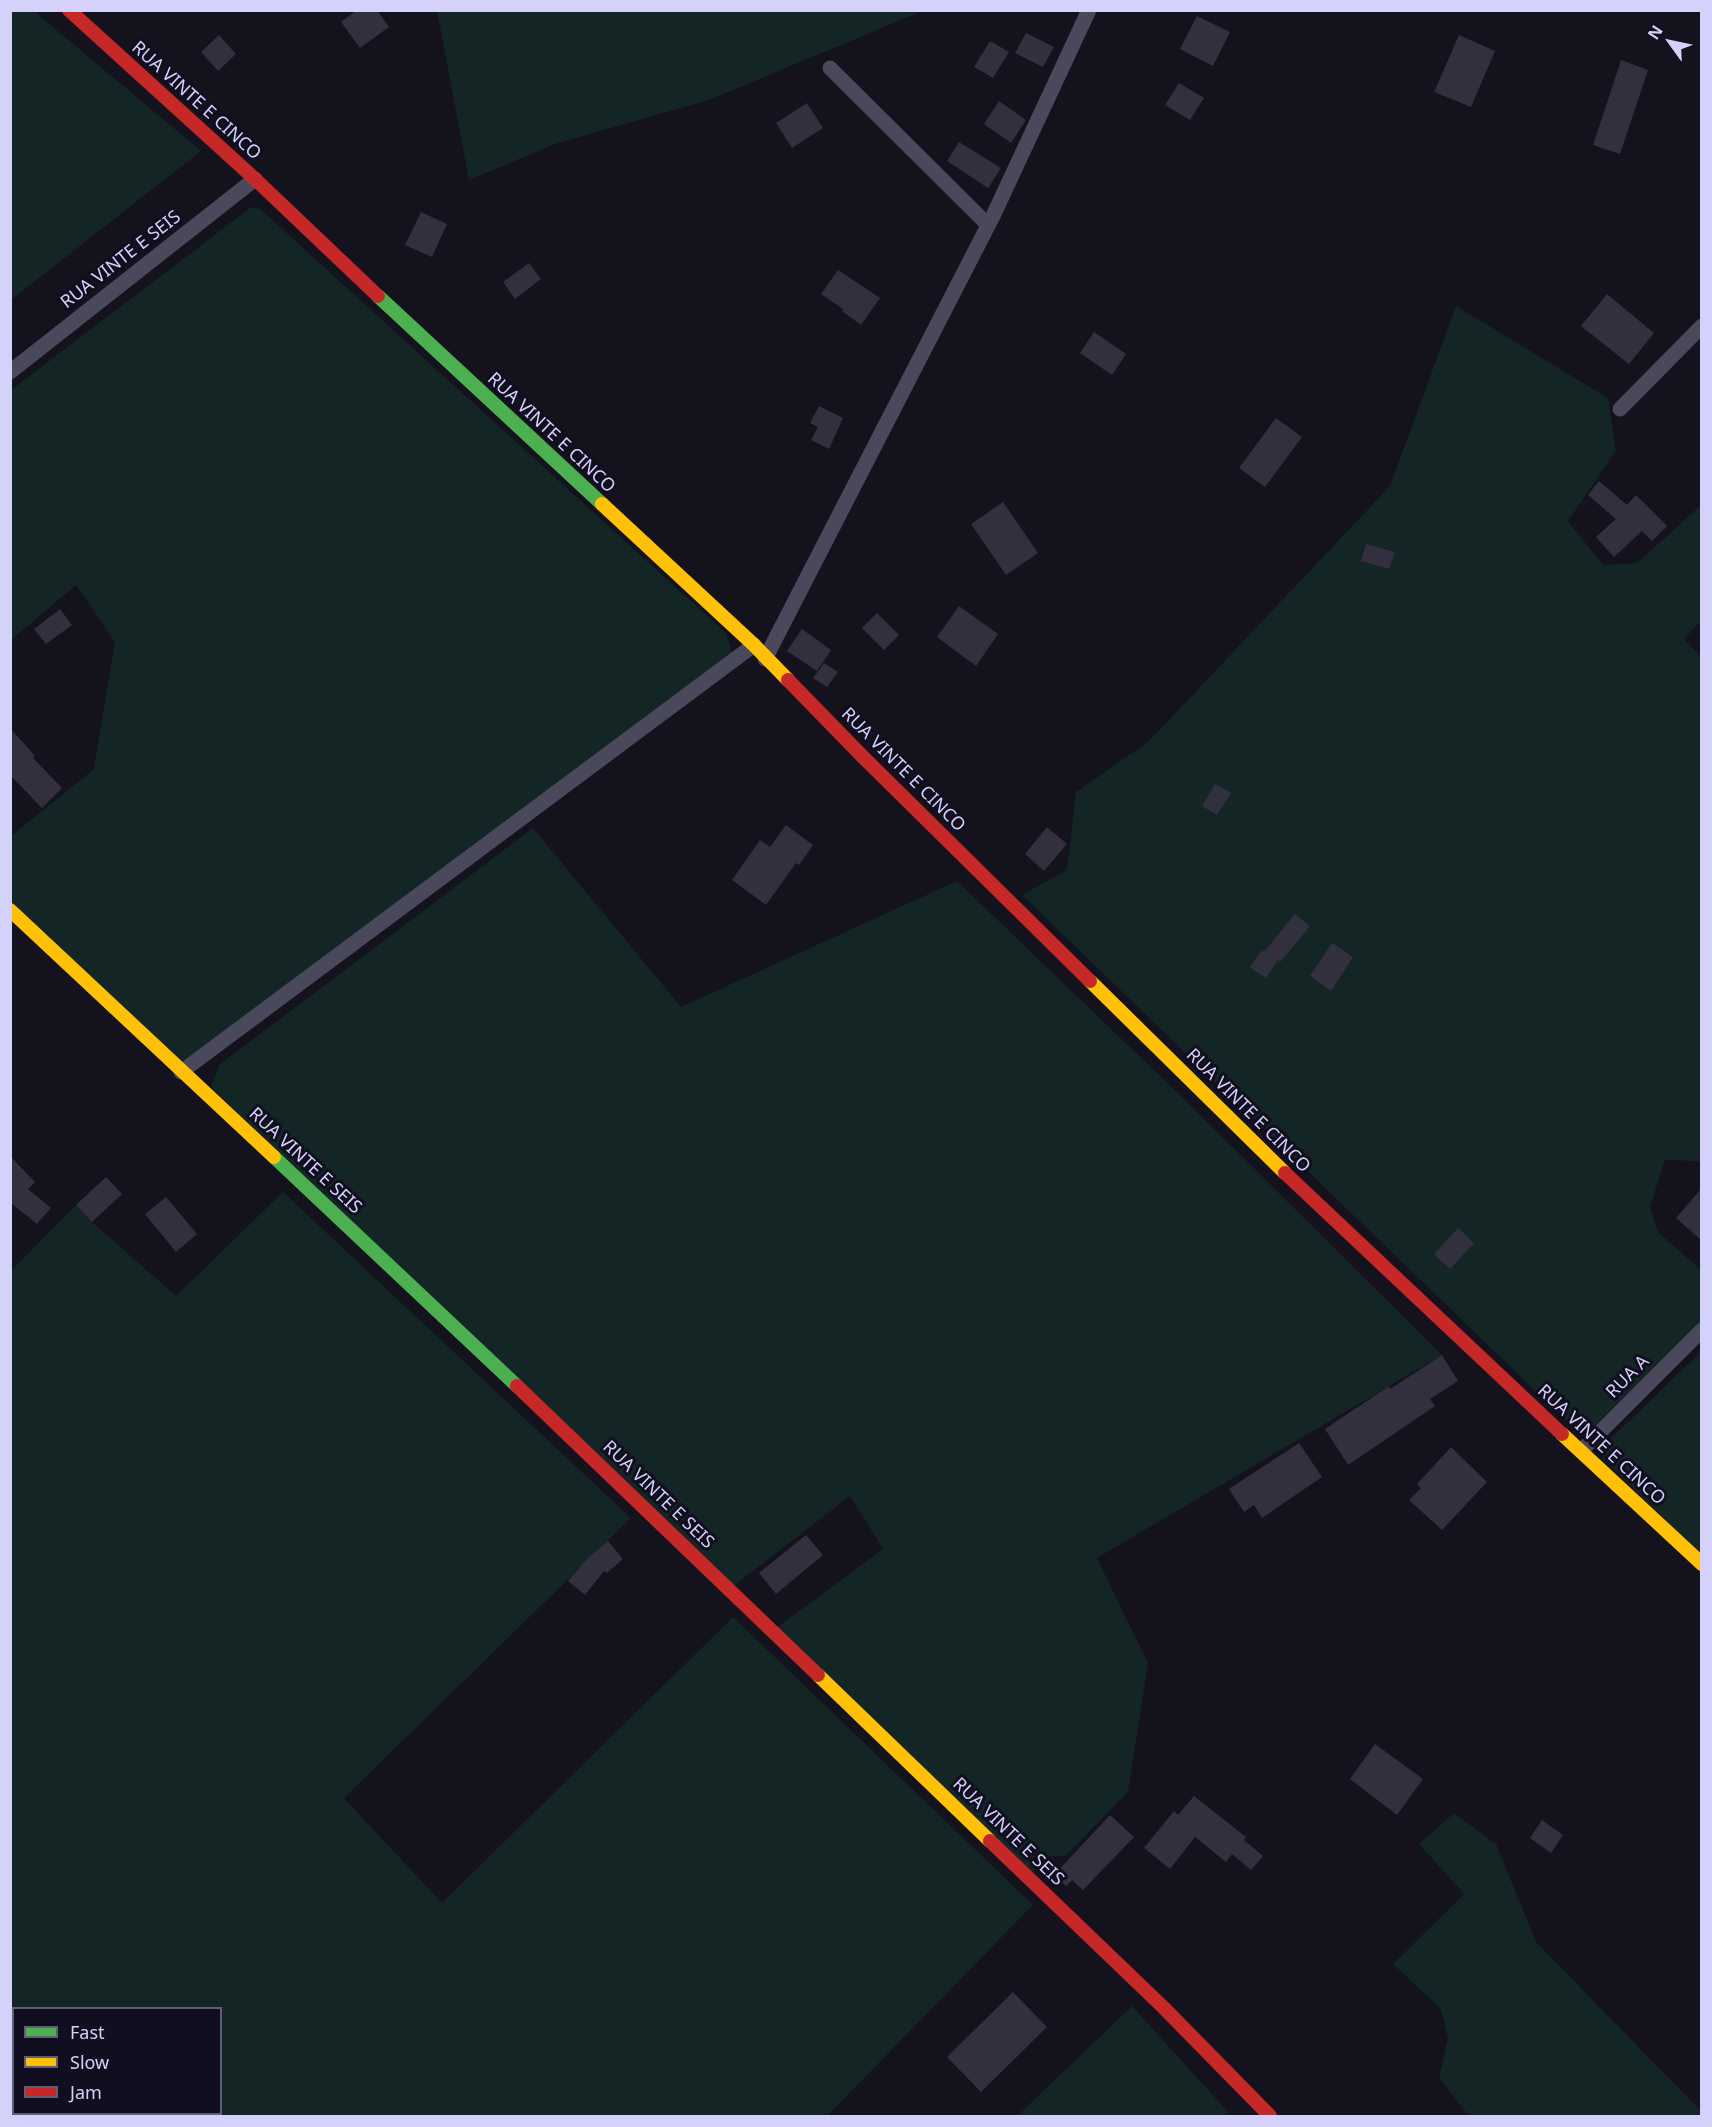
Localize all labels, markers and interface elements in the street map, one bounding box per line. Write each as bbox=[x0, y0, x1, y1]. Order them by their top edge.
north arrow bbox=[1640, 12, 1700, 72]
text: N bbox=[1642, 21, 1668, 44]
street label: RUA VINTE E CINCO bbox=[127, 37, 265, 165]
street label: RUA VINTE E SEIS bbox=[57, 206, 185, 314]
street label: RUA VINTE E CINCO bbox=[483, 368, 619, 498]
street label: RUA VINTE E CINCO bbox=[836, 703, 970, 837]
street label: RUA VINTE E CINCO bbox=[1181, 1044, 1315, 1178]
street label: RUA VINTE E SEIS bbox=[244, 1103, 366, 1219]
street label: RUA A bbox=[1602, 1351, 1654, 1403]
street label: RUA VINTE E CINCO bbox=[1533, 1380, 1669, 1510]
street label: RUA VINTE E SEIS bbox=[598, 1436, 718, 1554]
street label: RUA VINTE E SEIS bbox=[948, 1773, 1068, 1891]
legend bbox=[12, 2007, 222, 2115]
text: Fast bbox=[70, 2020, 105, 2044]
text: Slow bbox=[70, 2050, 109, 2074]
text: Jam bbox=[70, 2080, 102, 2104]

